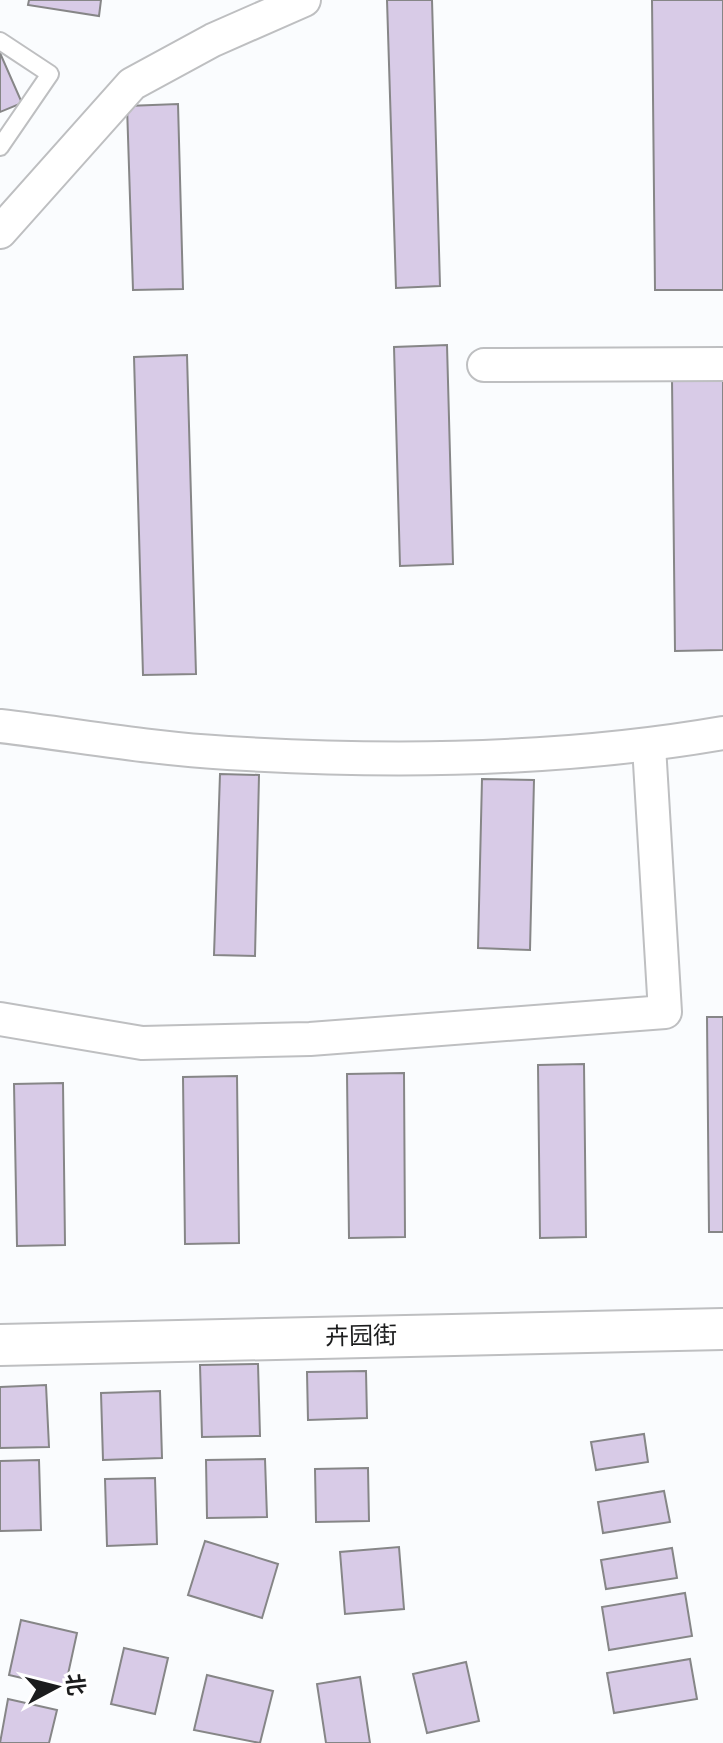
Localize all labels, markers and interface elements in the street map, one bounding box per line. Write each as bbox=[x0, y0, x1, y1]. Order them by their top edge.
street label: 卉园街 bbox=[325, 1320, 397, 1350]
north arrow bbox=[16, 1647, 96, 1727]
text: 北 bbox=[62, 1672, 90, 1697]

